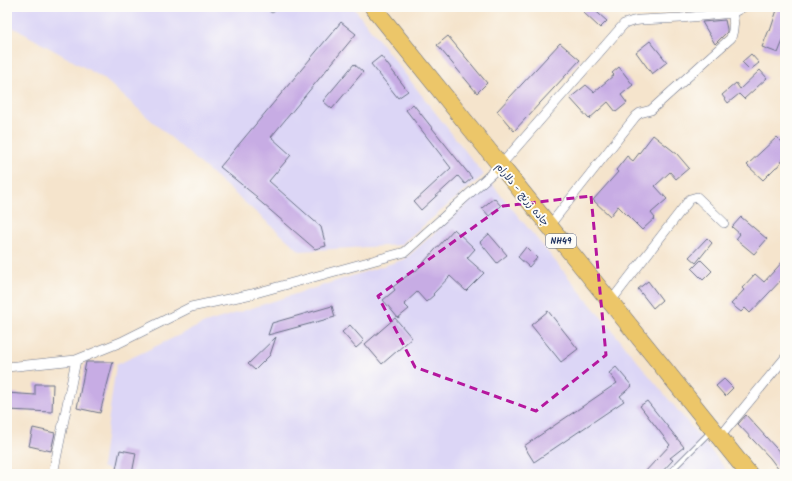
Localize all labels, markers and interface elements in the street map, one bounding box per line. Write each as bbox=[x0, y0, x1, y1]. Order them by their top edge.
street label: جاده زرنج - دلارام bbox=[492, 159, 553, 230]
road number: NH49 bbox=[546, 234, 576, 248]

